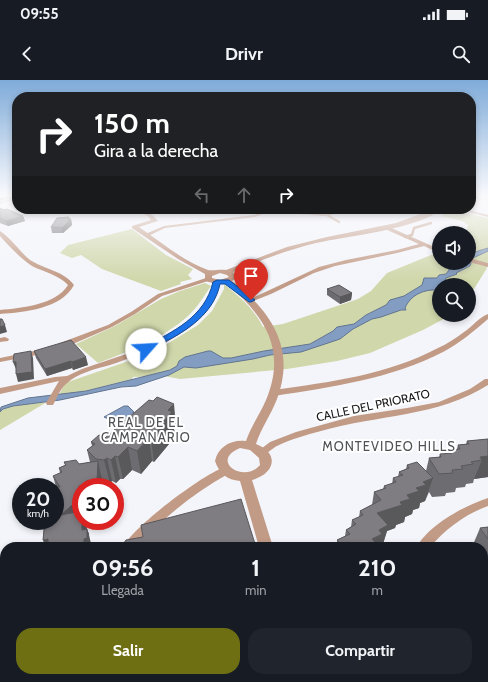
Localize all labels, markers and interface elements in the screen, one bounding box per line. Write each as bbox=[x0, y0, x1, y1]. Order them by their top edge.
text: 09:55 bbox=[20, 5, 58, 23]
icon: back bbox=[16, 43, 38, 65]
text: Drivr bbox=[225, 43, 263, 65]
icon: search bbox=[450, 43, 472, 65]
text: 150 m bbox=[94, 106, 170, 140]
icon: right bbox=[28, 108, 80, 160]
text: Gira a la derecha bbox=[94, 140, 218, 162]
icon: left bbox=[191, 184, 213, 206]
icon: ahead bbox=[233, 184, 255, 206]
icon: right bbox=[275, 184, 297, 206]
map controls bbox=[432, 226, 476, 322]
button: sound bbox=[432, 226, 476, 270]
pin bbox=[234, 259, 268, 300]
icon: arrive bbox=[240, 265, 262, 287]
button: search bbox=[432, 278, 476, 322]
position arrow bbox=[125, 328, 167, 370]
street label: CALLE DEL PRIORATO bbox=[315, 386, 431, 424]
district label: REAL DE EL CAMPANARIO bbox=[101, 414, 191, 445]
district label: MONTEVIDEO HILLS bbox=[322, 438, 456, 454]
speed limit sign: 30 bbox=[72, 478, 124, 530]
text: 20 bbox=[26, 487, 50, 511]
text: km/h bbox=[27, 507, 49, 520]
text: 09:56 bbox=[91, 553, 154, 582]
text: 1 bbox=[251, 553, 260, 582]
text: 210 bbox=[358, 553, 396, 582]
text: Llegada bbox=[101, 582, 144, 598]
text: min bbox=[245, 582, 267, 598]
text: m bbox=[372, 582, 383, 598]
button: Salir bbox=[16, 628, 240, 674]
button: Compartir bbox=[248, 628, 472, 674]

